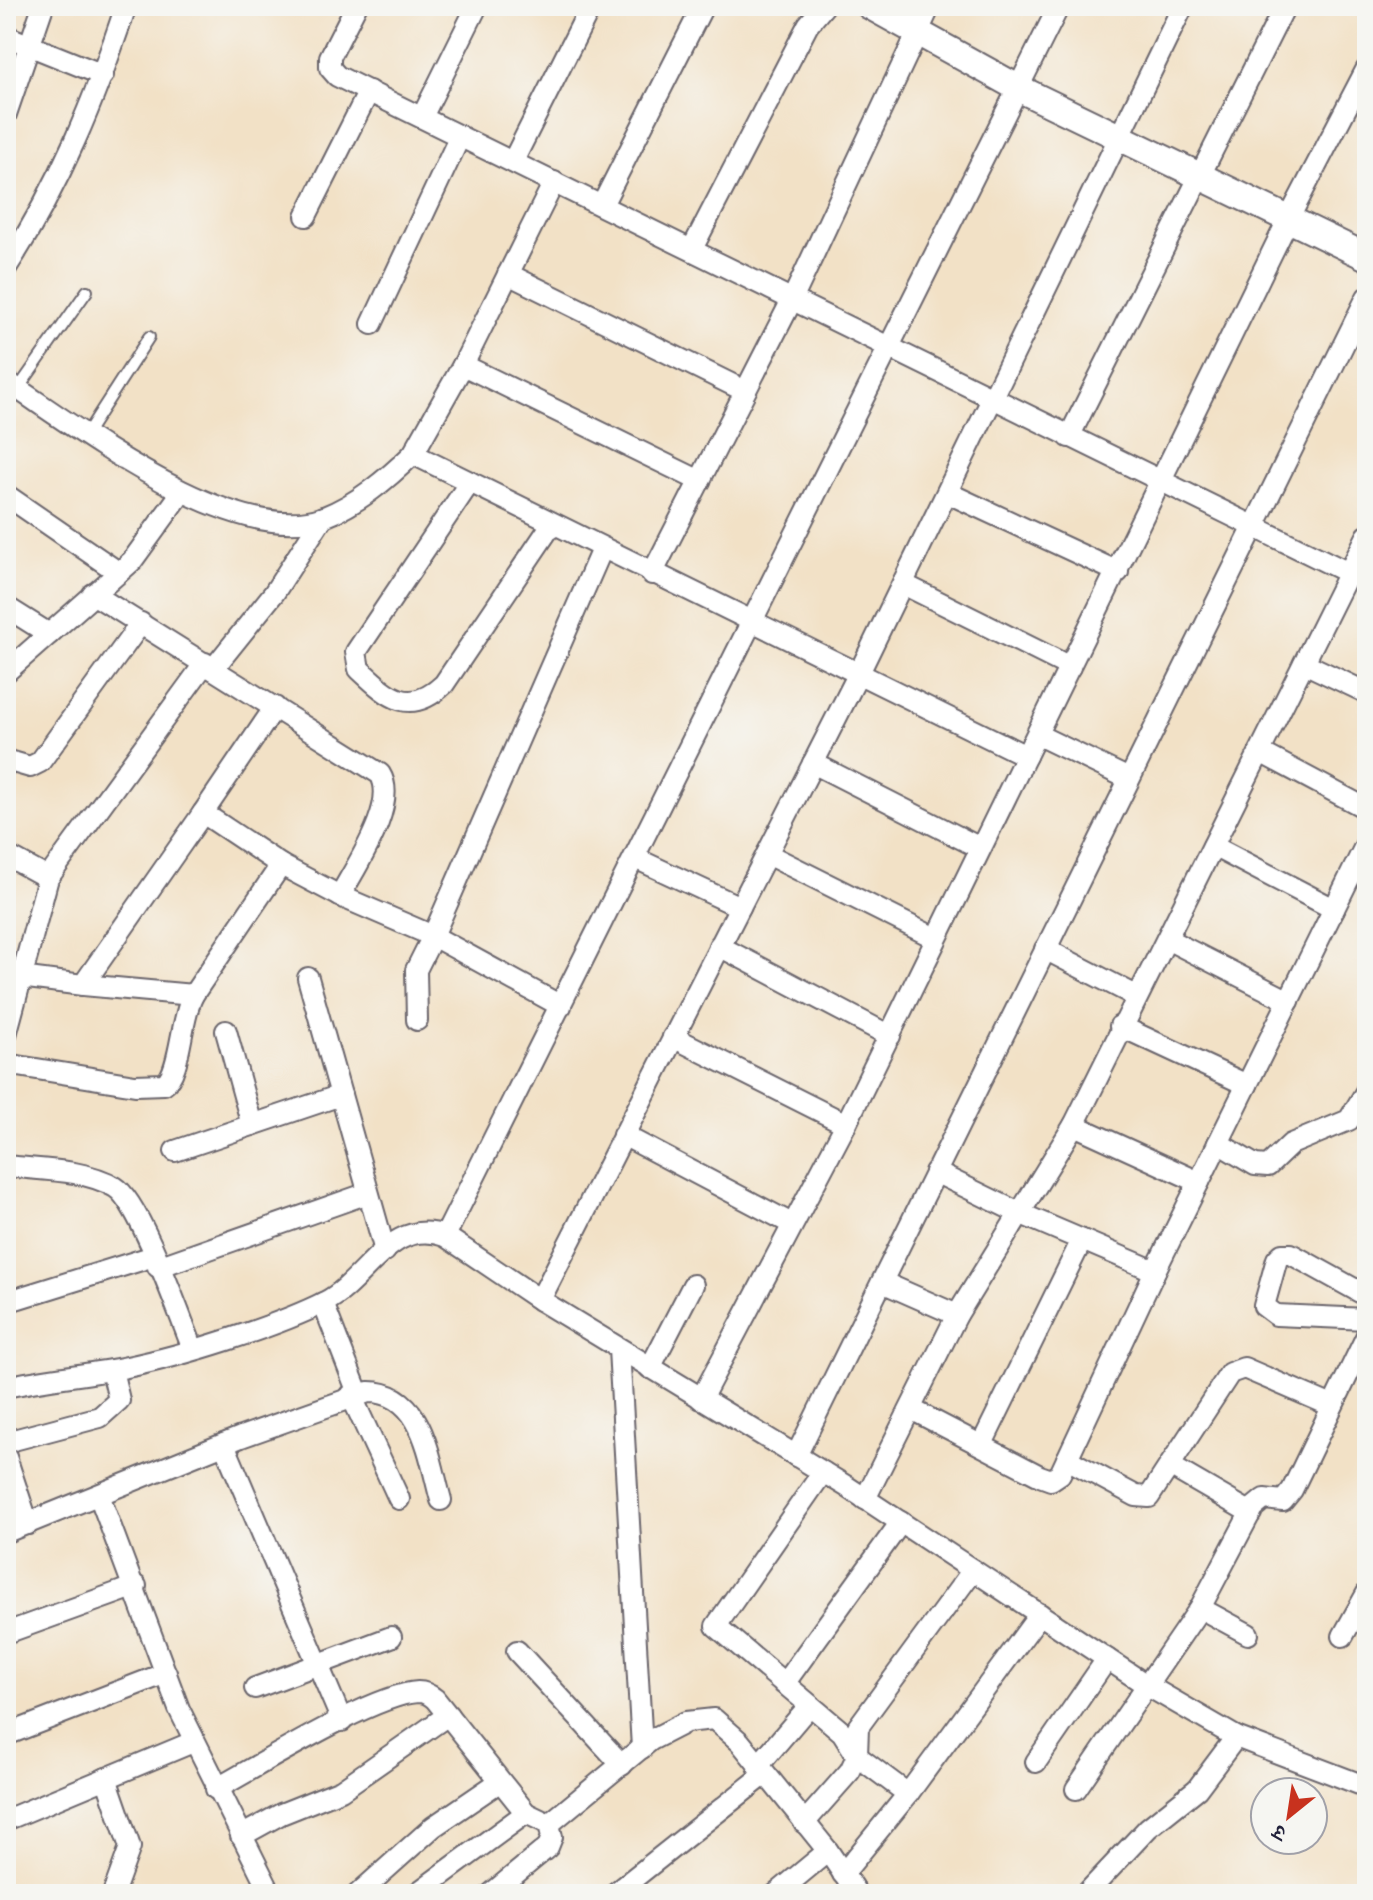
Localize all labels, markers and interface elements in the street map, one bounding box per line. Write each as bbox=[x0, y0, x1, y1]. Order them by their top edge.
north arrow bbox=[1249, 1776, 1329, 1856]
text: उ bbox=[1267, 1817, 1293, 1848]

